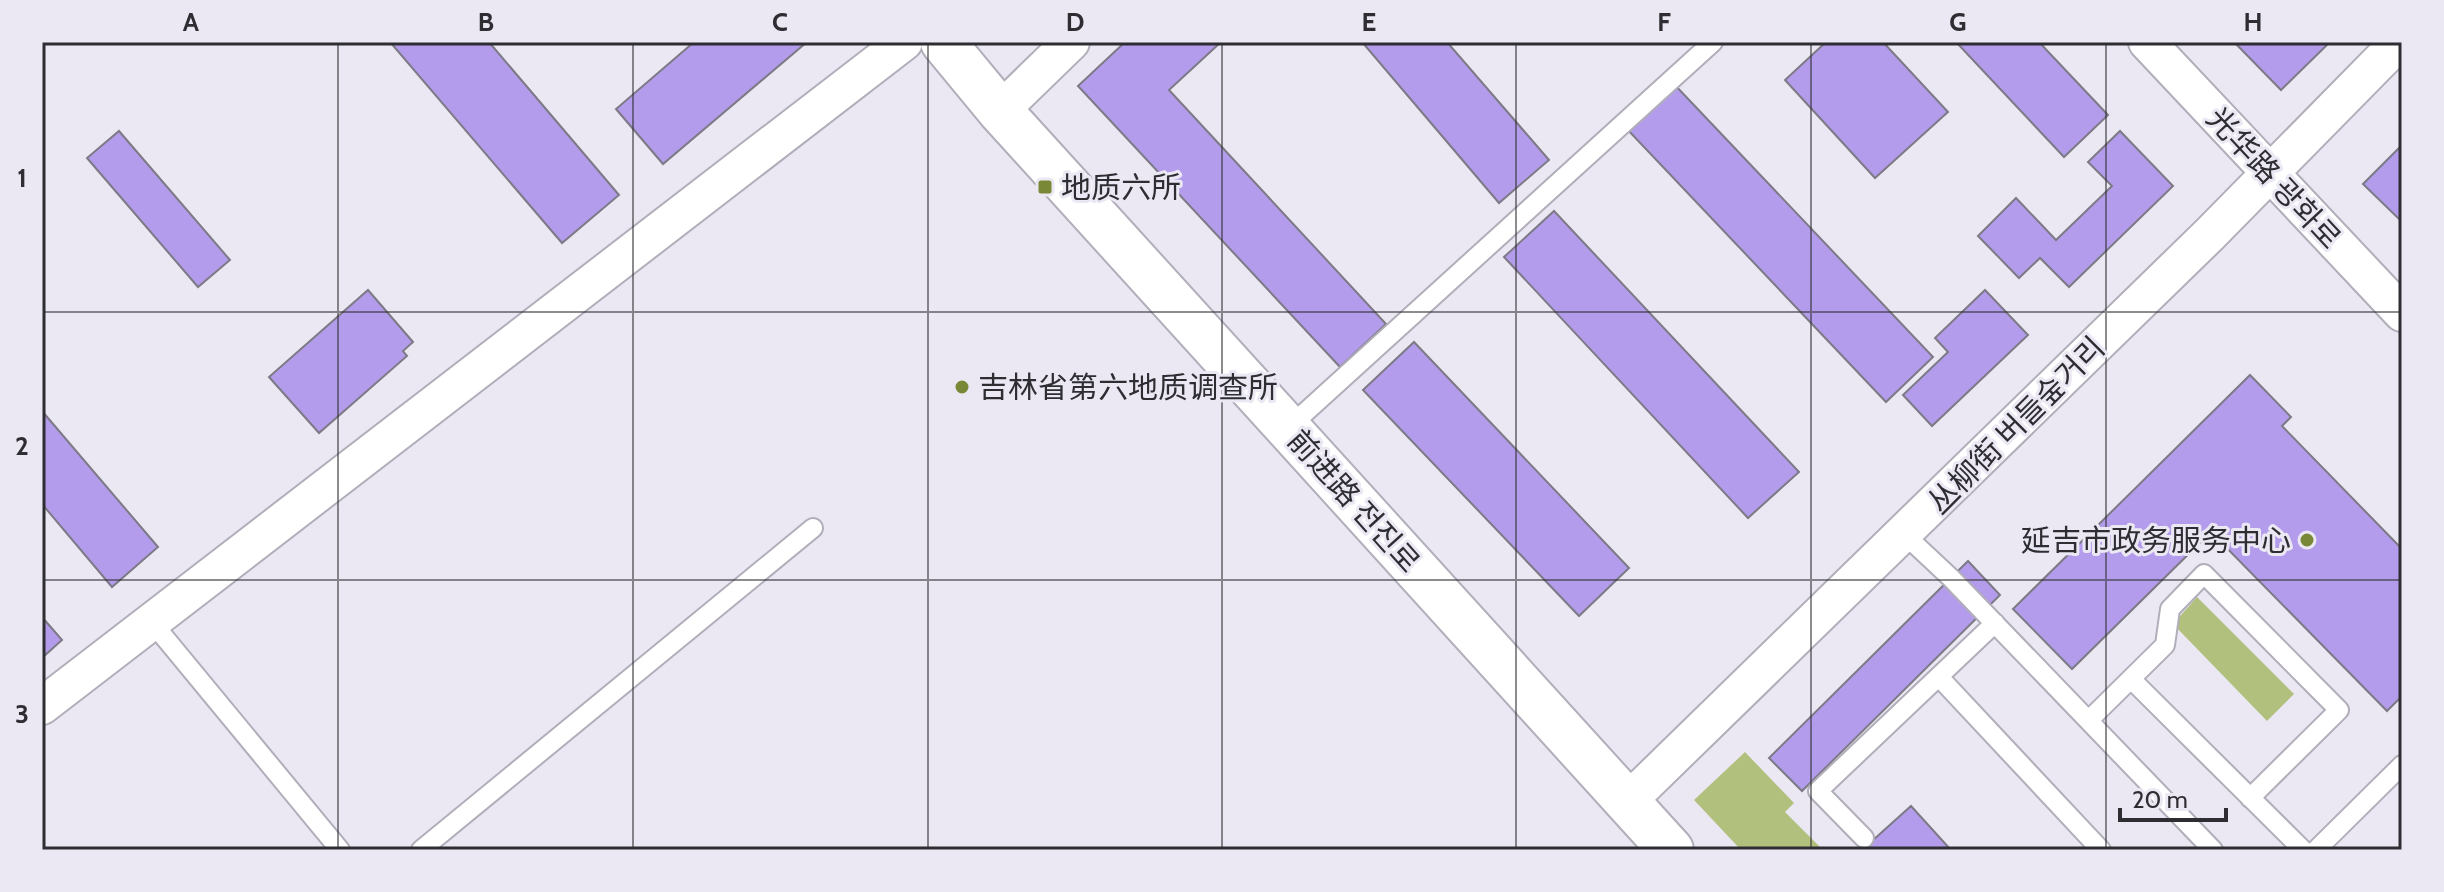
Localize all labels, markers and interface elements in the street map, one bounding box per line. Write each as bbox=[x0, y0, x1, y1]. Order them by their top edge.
text: A bbox=[183, 6, 200, 38]
text: B bbox=[478, 6, 494, 38]
text: C bbox=[772, 6, 788, 38]
text: D bbox=[1066, 6, 1084, 38]
text: E bbox=[1362, 6, 1376, 38]
text: F bbox=[1657, 6, 1671, 38]
text: G bbox=[1949, 6, 1967, 38]
text: H bbox=[2244, 6, 2262, 38]
street label: 光华路 광화로 bbox=[2199, 100, 2349, 256]
text: 1 bbox=[17, 162, 27, 194]
place label: 地质六所 bbox=[1061, 169, 1181, 206]
marker: 地质六所 bbox=[1036, 178, 1054, 196]
street label: 丛柳街 버들숲거리 bbox=[1920, 329, 2112, 521]
place label: 吉林省第六地质调查所 bbox=[978, 369, 1278, 406]
marker: 吉林省第六地质调查所 bbox=[953, 378, 971, 396]
street label: 前进路 전진로 bbox=[1280, 422, 1428, 580]
text: 2 bbox=[15, 430, 29, 462]
place label: 延吉市政务服务中心 bbox=[2021, 522, 2291, 559]
marker: 延吉市政务服务中心 bbox=[2298, 531, 2316, 549]
text: 3 bbox=[15, 698, 29, 730]
scale bar bbox=[2120, 772, 2226, 822]
text: 20 m bbox=[2132, 785, 2188, 814]

